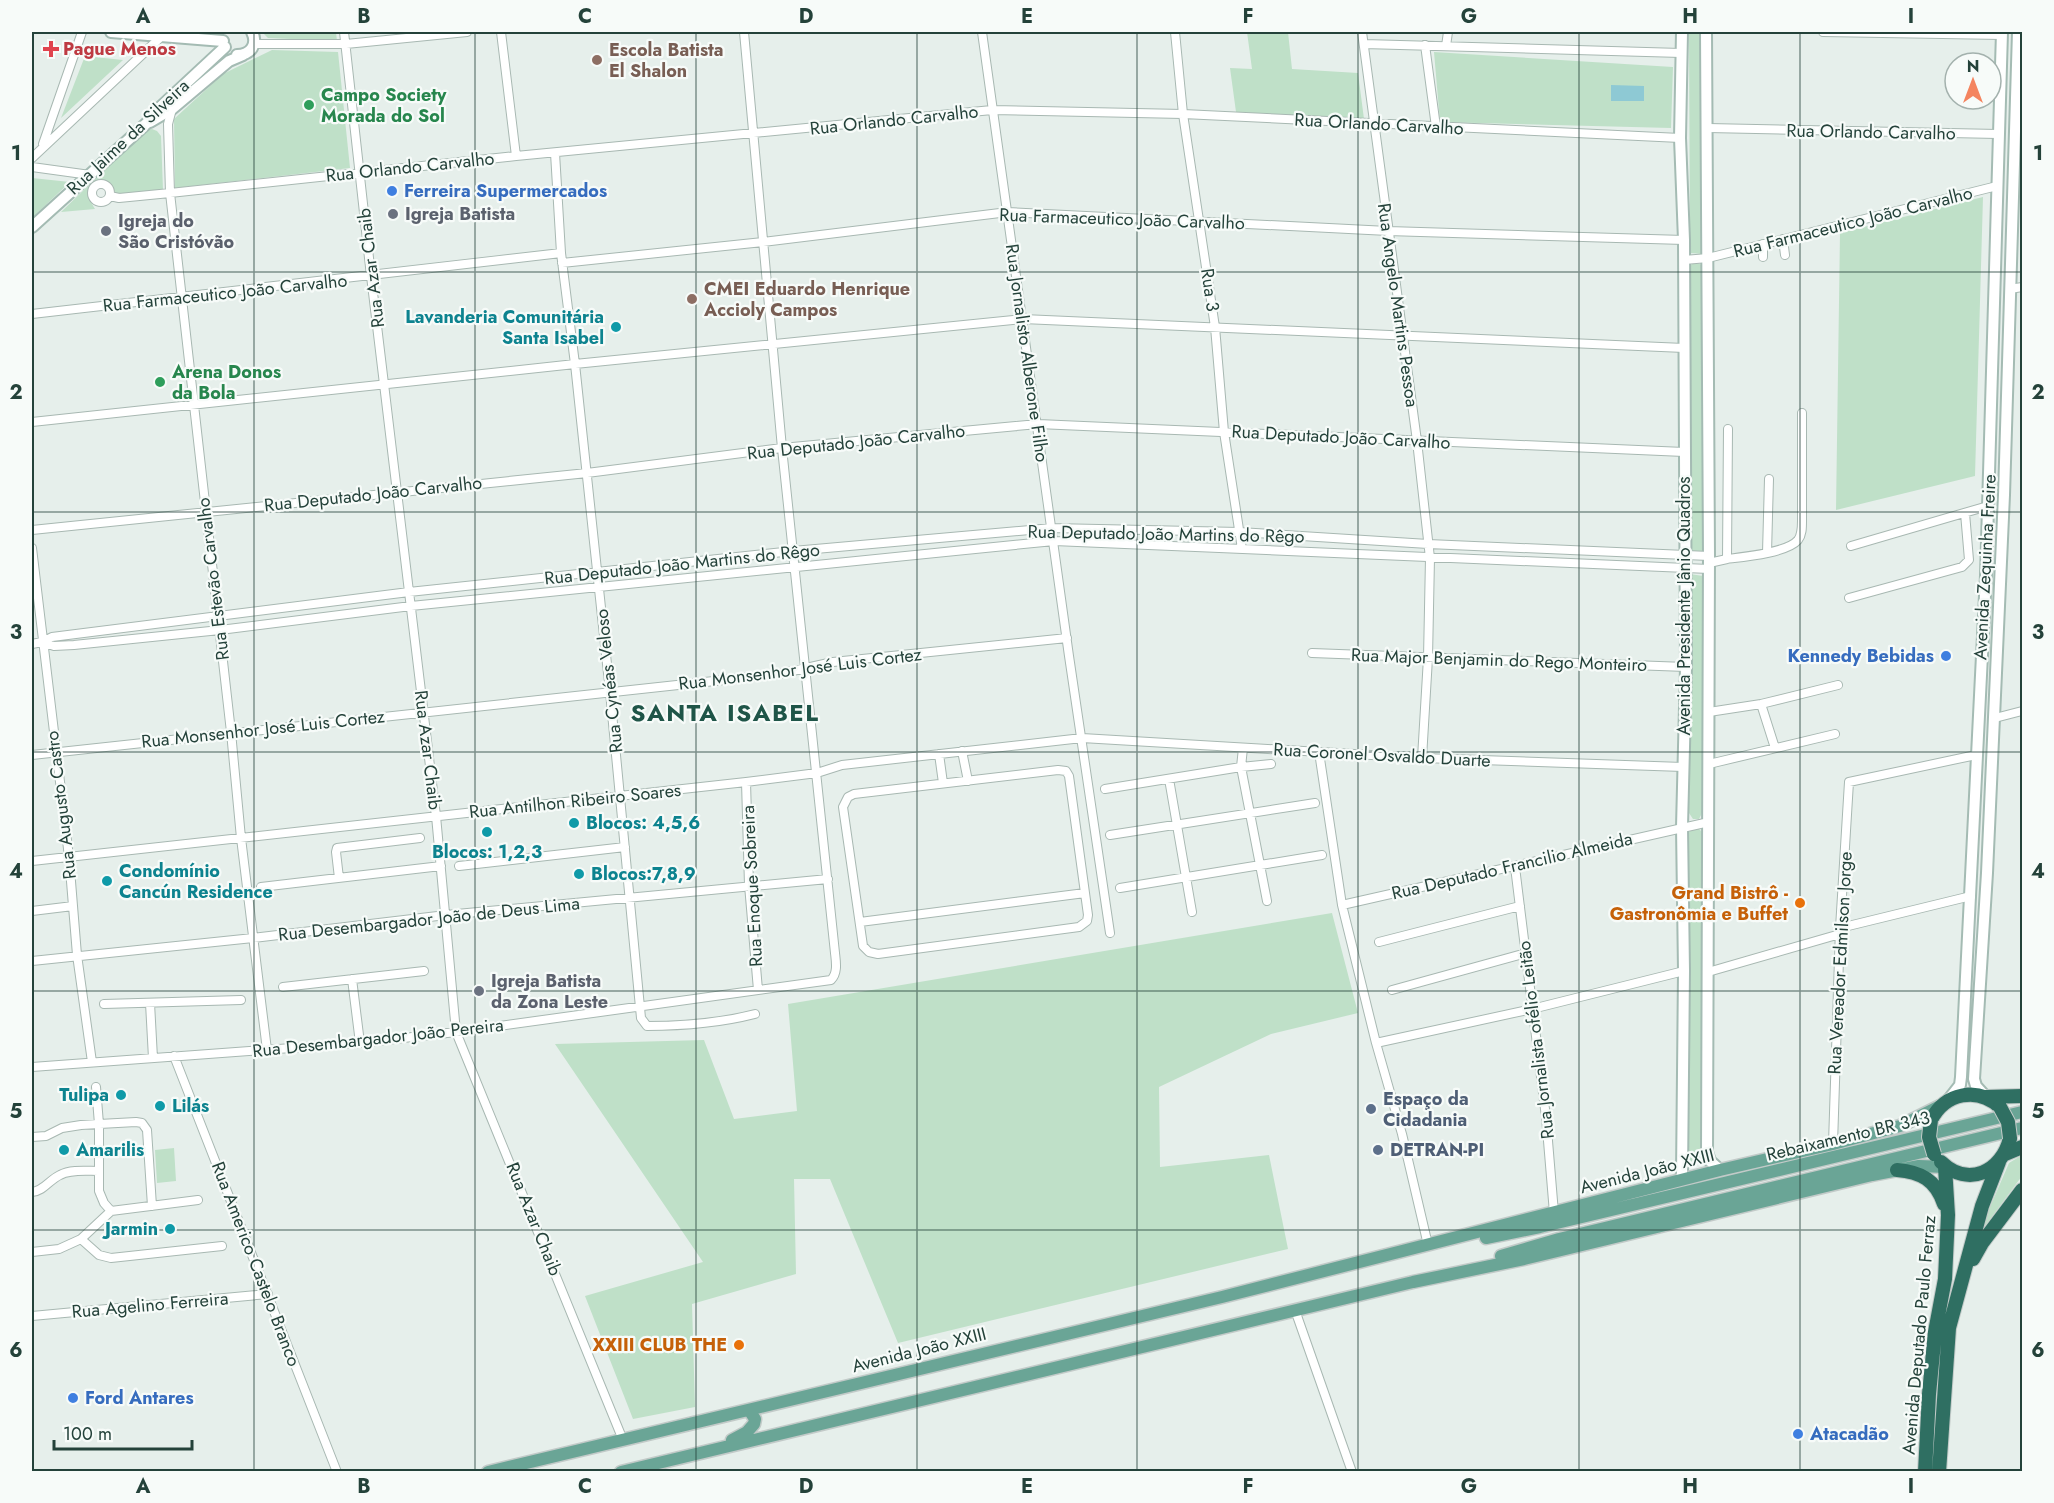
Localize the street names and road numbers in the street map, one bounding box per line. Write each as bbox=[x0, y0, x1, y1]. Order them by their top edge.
street label: Rua Jaime da Silveira bbox=[61, 73, 195, 201]
street label: Rua Orlando Carvalho bbox=[808, 98, 980, 142]
street label: Rua Orlando Carvalho bbox=[1294, 107, 1464, 141]
street label: Rua Orlando Carvalho bbox=[1786, 118, 1956, 146]
street label: Rua Orlando Carvalho bbox=[324, 145, 496, 189]
street label: Rua Farmaceutico João Carvalho bbox=[1731, 180, 1975, 264]
street label: Rua Angelo Martins Pessoa bbox=[1371, 201, 1425, 409]
street label: Rua Farmaceutico João Carvalho bbox=[999, 202, 1245, 236]
street label: Rua Azar Chaib bbox=[351, 207, 391, 329]
street label: Rua Jornalisto Alberone Filho bbox=[999, 242, 1055, 464]
street label: Rua Farmaceutico João Carvalho bbox=[102, 267, 349, 319]
street label: Rua 3 bbox=[1194, 267, 1226, 313]
street label: Rua Deputado João Carvalho bbox=[746, 418, 966, 466]
street label: Rua Deputado João Carvalho bbox=[1231, 418, 1451, 456]
street label: Rua Deputado João Carvalho bbox=[263, 470, 483, 518]
street label: Avenida Zequinha Freire bbox=[1967, 473, 2003, 661]
street label: Avenida Presidente Jânio Quadros bbox=[1671, 477, 1697, 735]
street label: Rua Estevão Carvalho bbox=[190, 496, 236, 662]
street label: Rua Deputado João Martins do Rêgo bbox=[1027, 519, 1305, 549]
street label: Rua Deputado João Martins do Rêgo bbox=[543, 537, 821, 591]
street label: Rua Cynéas Veloso bbox=[588, 608, 629, 754]
street label: Rua Monsenhor José Luis Cortez bbox=[677, 641, 924, 697]
street label: Rua Major Benjamin do Rego Monteiro bbox=[1350, 642, 1648, 678]
street label: Rua Azar Chaib bbox=[408, 689, 448, 811]
street label: Rua Monsenhor José Luis Cortez bbox=[140, 703, 387, 755]
street label: Rua Augusto Castro bbox=[39, 729, 83, 881]
street label: Rua Coronel Osvaldo Duarte bbox=[1273, 736, 1491, 774]
street label: Rua Antilhon Ribeiro Soares bbox=[468, 777, 682, 825]
street label: Rua Enoque Sobreira bbox=[735, 805, 769, 967]
street label: Rua Deputado Francilio Almeida bbox=[1389, 826, 1635, 906]
street label: Rua Vereador Edmilson Jorge bbox=[1821, 851, 1859, 1075]
street label: Rua Desembargador João de Deus Lima bbox=[277, 890, 581, 948]
street label: Rua Jornalista ofélio Leitão bbox=[1511, 939, 1561, 1141]
street label: Rua Desembargador João Pereira bbox=[251, 1012, 505, 1064]
street label: Rebaixamento BR 343 bbox=[1764, 1104, 1933, 1167]
street label: Avenida João XXIII bbox=[1577, 1142, 1717, 1200]
street label: Rua Americo Castelo Branco bbox=[205, 1158, 307, 1370]
street label: Rua Azar Chaib bbox=[499, 1158, 569, 1280]
street label: Avenida Deputado Paulo Ferraz bbox=[1896, 1214, 1942, 1456]
street label: Rua Agelino Ferreira bbox=[71, 1285, 229, 1325]
street label: Avenida João XXIII bbox=[849, 1321, 989, 1379]

